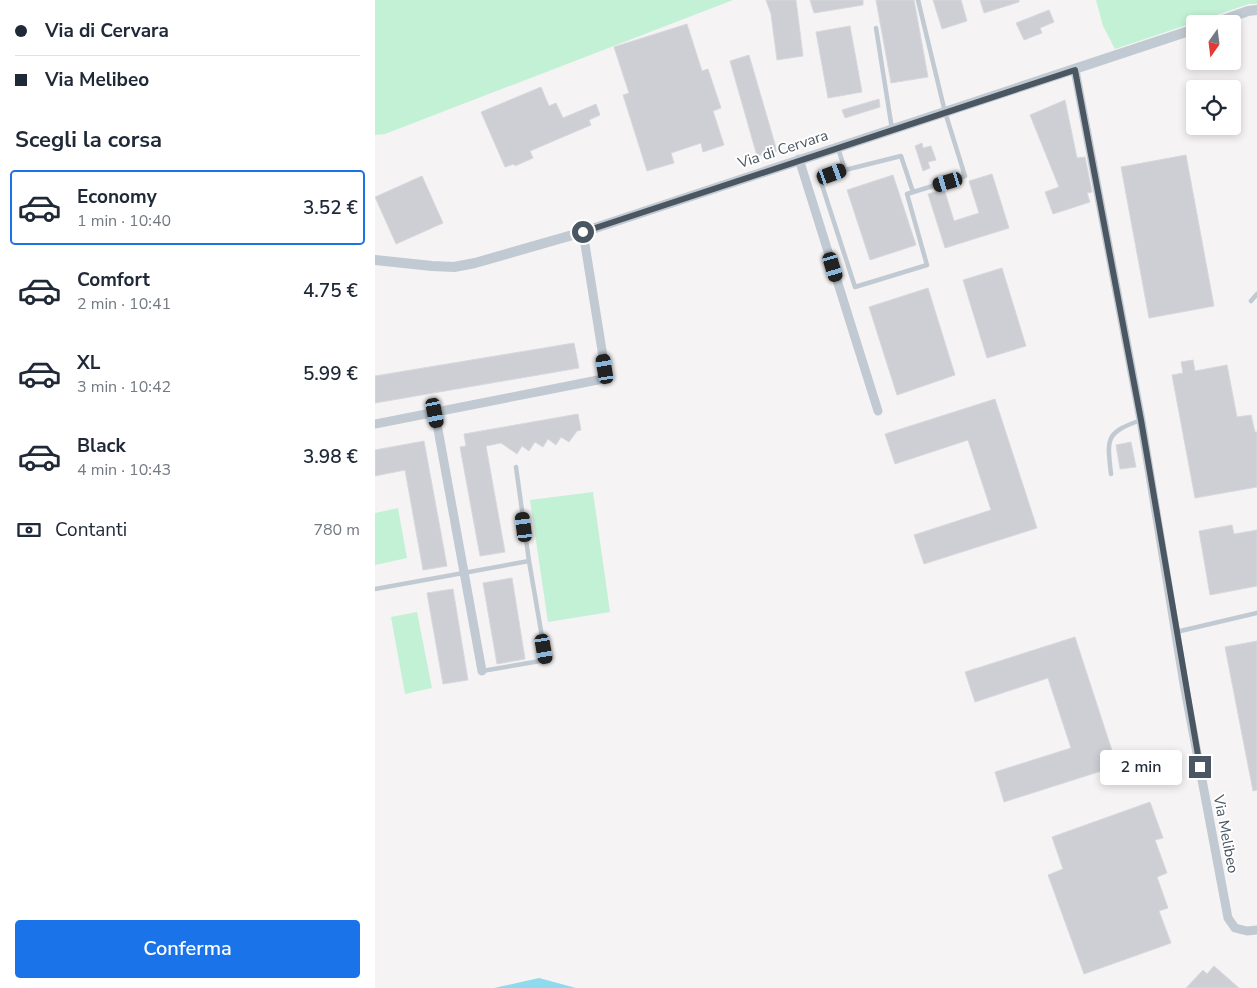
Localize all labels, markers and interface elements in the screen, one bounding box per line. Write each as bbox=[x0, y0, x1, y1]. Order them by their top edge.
north arrow bbox=[1186, 15, 1241, 70]
map controls bbox=[1186, 15, 1241, 135]
text: Via di Cervara bbox=[45, 18, 169, 44]
text: Via Melibeo bbox=[45, 67, 149, 93]
button: locate bbox=[1186, 80, 1241, 135]
text: Scegli la corsa bbox=[15, 125, 162, 155]
street label: Via di Cervara bbox=[734, 125, 831, 173]
car bbox=[815, 162, 848, 186]
car bbox=[931, 170, 964, 194]
text: Economy bbox=[77, 184, 157, 210]
icon: car bbox=[17, 185, 62, 230]
text: 3.52 € bbox=[303, 195, 358, 221]
text: 1 min · 10:40 bbox=[77, 210, 171, 232]
route start bbox=[572, 221, 594, 243]
car bbox=[821, 250, 844, 284]
text: Comfort bbox=[77, 267, 150, 293]
icon: car bbox=[17, 268, 62, 313]
text: 4.75 € bbox=[303, 278, 358, 304]
text: 2 min · 10:41 bbox=[77, 293, 171, 315]
text: XL bbox=[77, 350, 100, 376]
icon: car bbox=[17, 351, 62, 396]
car bbox=[595, 353, 614, 385]
text: 5.99 € bbox=[303, 361, 358, 387]
text: 3 min · 10:42 bbox=[77, 376, 171, 398]
car bbox=[424, 397, 445, 429]
text: Black bbox=[77, 433, 126, 459]
icon: car bbox=[17, 434, 62, 479]
text: 3.98 € bbox=[303, 444, 358, 470]
text: 4 min · 10:43 bbox=[77, 459, 171, 481]
car bbox=[514, 511, 533, 543]
icon: cash bbox=[15, 516, 43, 544]
text: Contanti bbox=[55, 517, 127, 543]
text: 780 m bbox=[313, 519, 360, 541]
car bbox=[534, 633, 553, 665]
callout: 2 min bbox=[1100, 750, 1183, 784]
text: 2 min bbox=[1121, 756, 1161, 778]
route end bbox=[1189, 756, 1211, 778]
street label: Via Melibeo bbox=[1208, 792, 1243, 875]
button: Conferma bbox=[15, 920, 360, 978]

